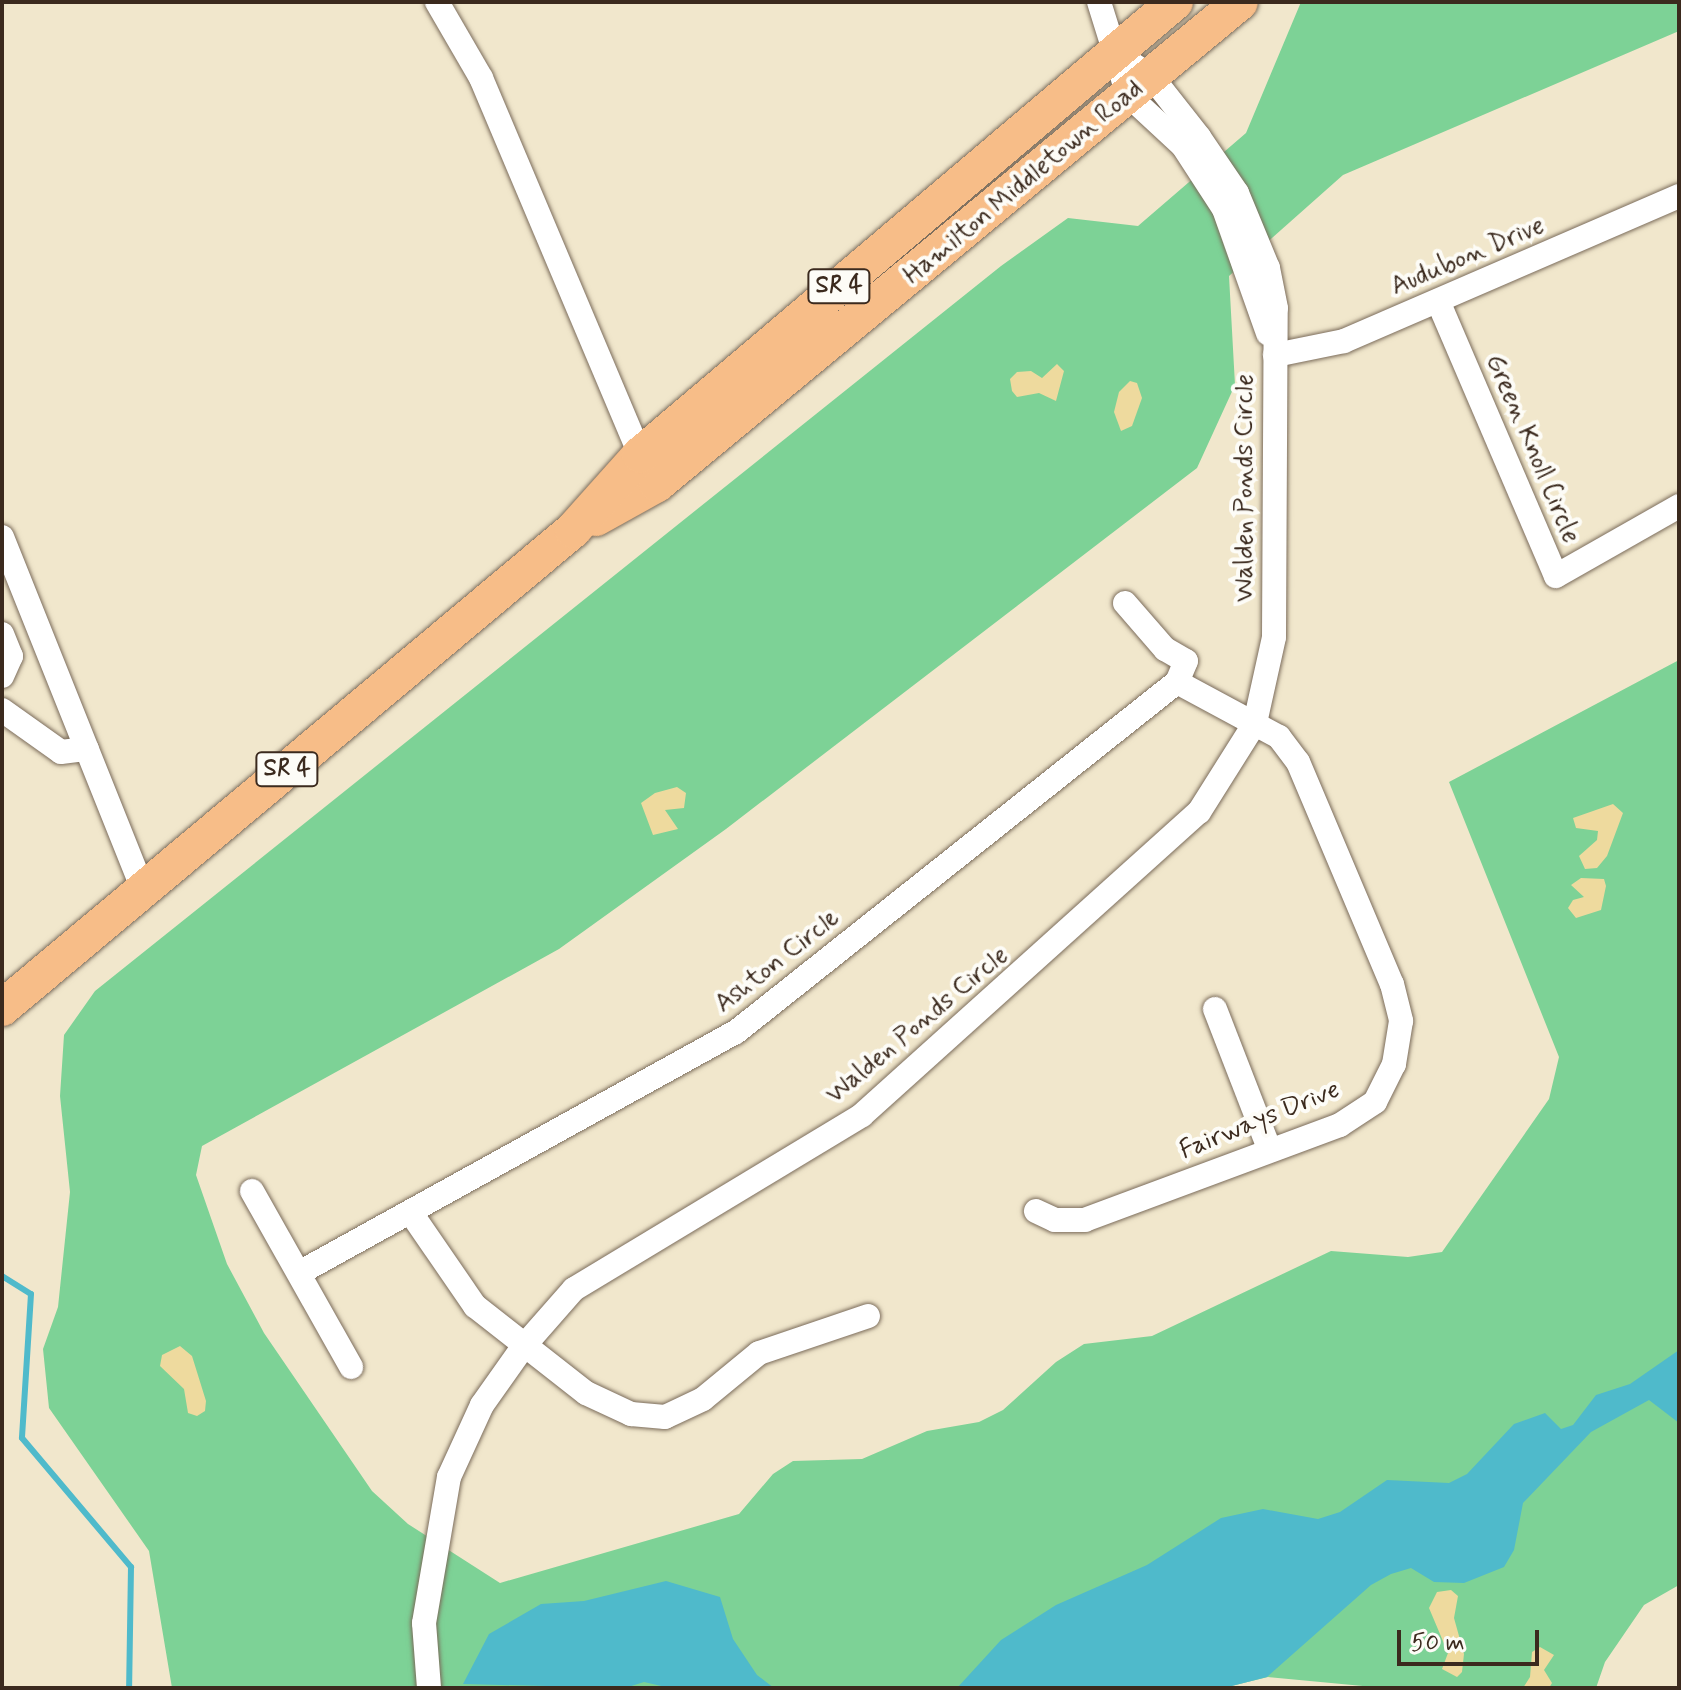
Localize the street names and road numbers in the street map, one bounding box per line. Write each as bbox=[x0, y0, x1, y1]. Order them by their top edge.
street label: Hamilton Middletown Road bbox=[900, 75, 1148, 291]
street label: Audubon Drive bbox=[1387, 211, 1549, 303]
road number: SR 4 bbox=[807, 266, 871, 306]
street label: Green Knoll Circle bbox=[1478, 349, 1586, 549]
street label: Walden Ponds Circle bbox=[1230, 376, 1262, 600]
road number: SR 4 bbox=[255, 749, 319, 789]
street label: Ashton Circle bbox=[709, 903, 847, 1021]
street label: Walden Ponds Circle bbox=[822, 942, 1014, 1110]
street label: Fairways Drive bbox=[1176, 1075, 1344, 1167]

